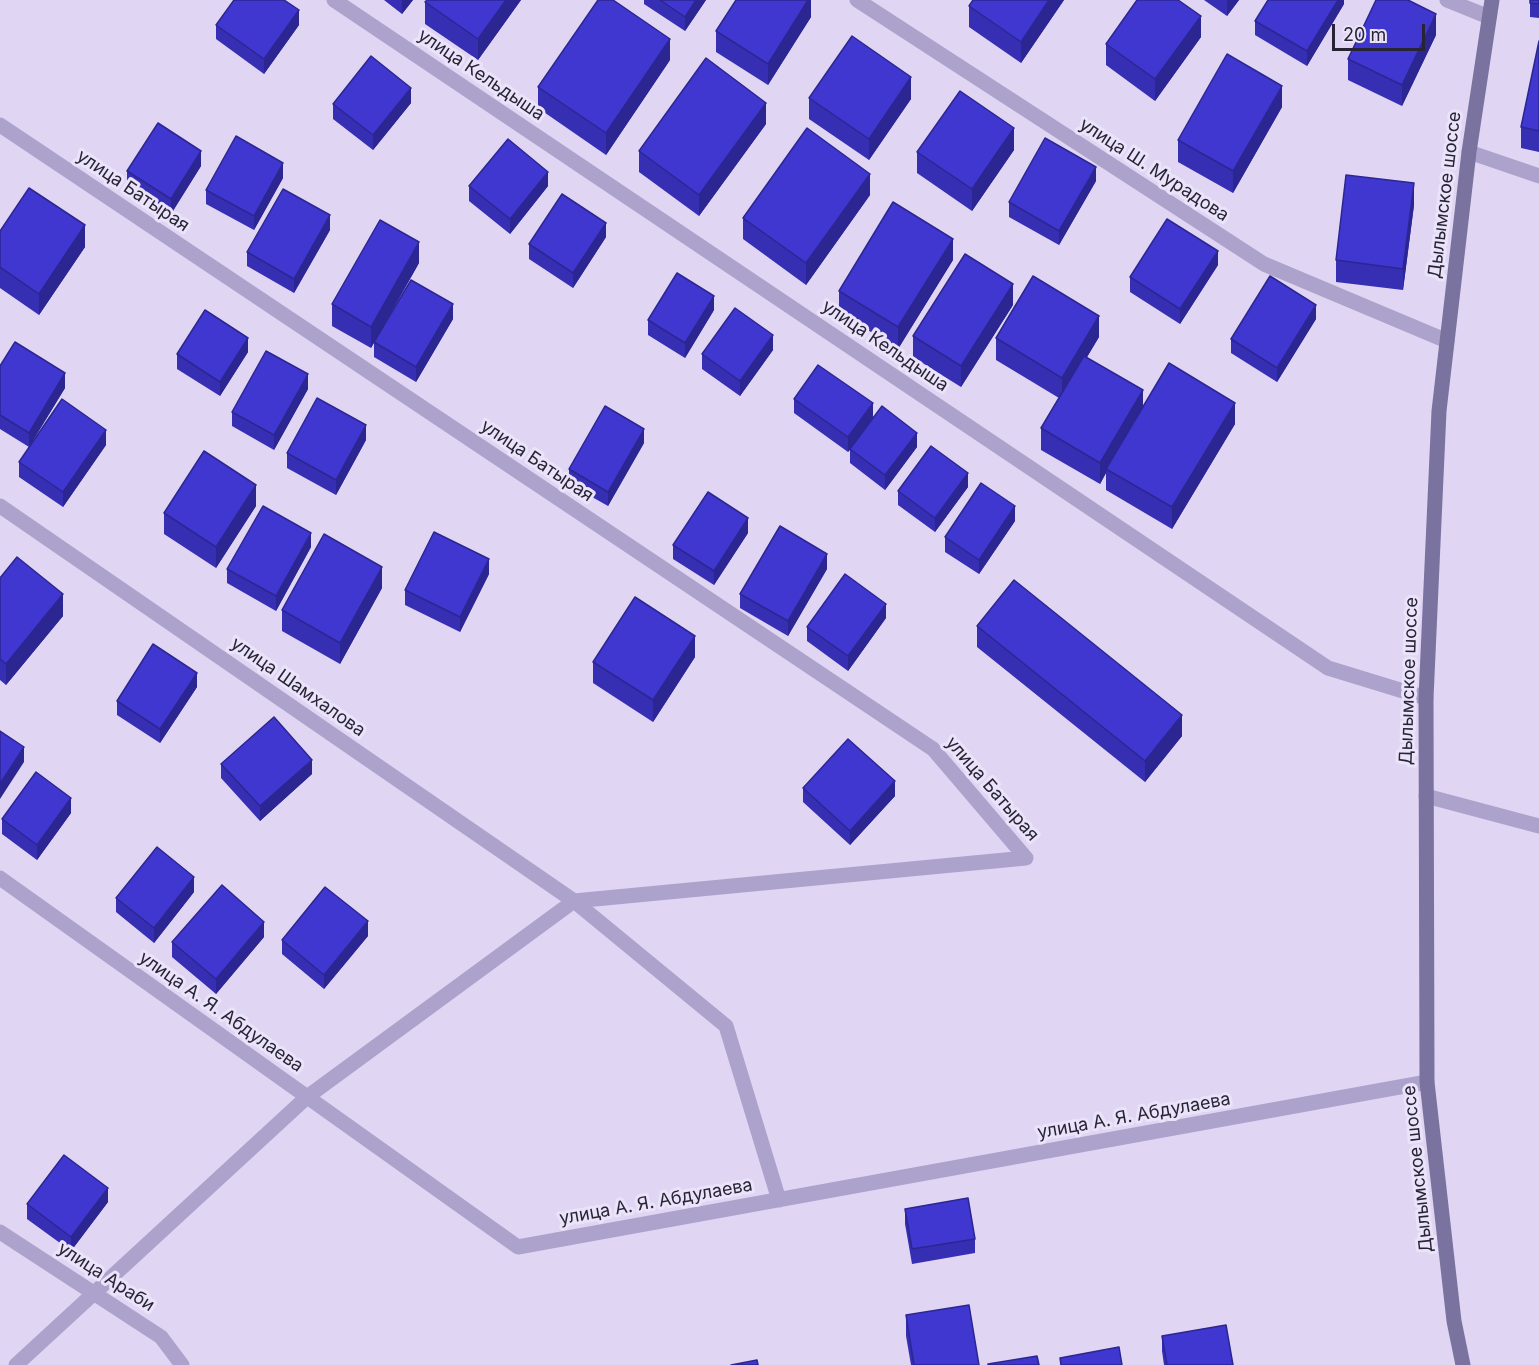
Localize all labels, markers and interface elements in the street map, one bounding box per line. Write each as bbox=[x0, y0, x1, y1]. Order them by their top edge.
scale bar bbox=[1335, 12, 1428, 50]
text: 20 m bbox=[1343, 24, 1386, 45]
street label: улица Кельдыша bbox=[414, 25, 548, 125]
street label: Дылымское шоссе bbox=[1424, 110, 1466, 280]
street label: улица Ш. Мурадова bbox=[1075, 114, 1233, 226]
street label: улица Батырая bbox=[73, 145, 193, 237]
street label: улица Кельдыша bbox=[818, 296, 952, 396]
street label: улица Батырая bbox=[477, 415, 597, 507]
street label: Дылымское шоссе bbox=[1395, 597, 1423, 765]
street label: улица Шамхалова bbox=[227, 633, 369, 741]
street label: улица Батырая bbox=[941, 732, 1043, 846]
street label: улица А. Я. Абдулаева bbox=[135, 947, 307, 1077]
street label: Дылымское шоссе bbox=[1398, 1084, 1438, 1254]
street label: улица А. Я. Абдулаева bbox=[1036, 1088, 1232, 1144]
street label: улица А. Я. Абдулаева bbox=[558, 1174, 754, 1230]
street label: улица Араби bbox=[53, 1238, 159, 1316]

